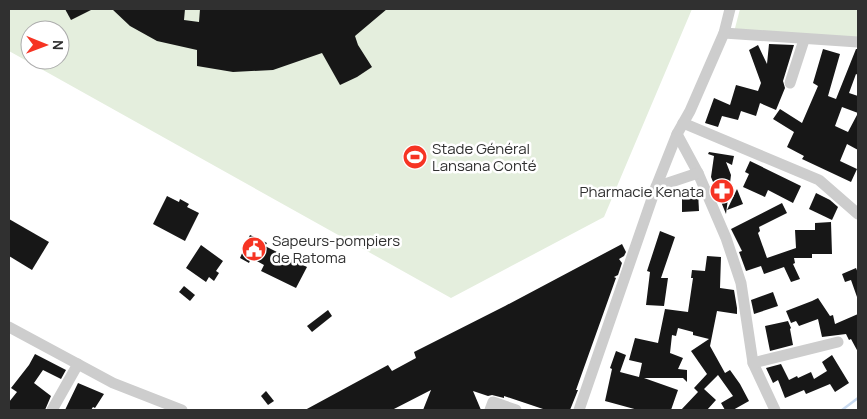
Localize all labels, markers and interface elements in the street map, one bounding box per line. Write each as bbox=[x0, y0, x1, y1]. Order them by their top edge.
north arrow bbox=[20, 20, 70, 70]
text: N bbox=[49, 40, 68, 50]
place label: Stade Général Lansana Conté bbox=[432, 138, 537, 176]
sports icon: Stade Général Lansana Conté bbox=[402, 144, 428, 170]
pharmacy icon: Pharmacie Kenata bbox=[709, 178, 735, 204]
place label: Pharmacie Kenata bbox=[579, 181, 704, 202]
place label: Sapeurs-pompiers de Ratoma bbox=[272, 230, 400, 268]
public building icon: Sapeurs-pompiers de Ratoma bbox=[241, 236, 267, 262]

